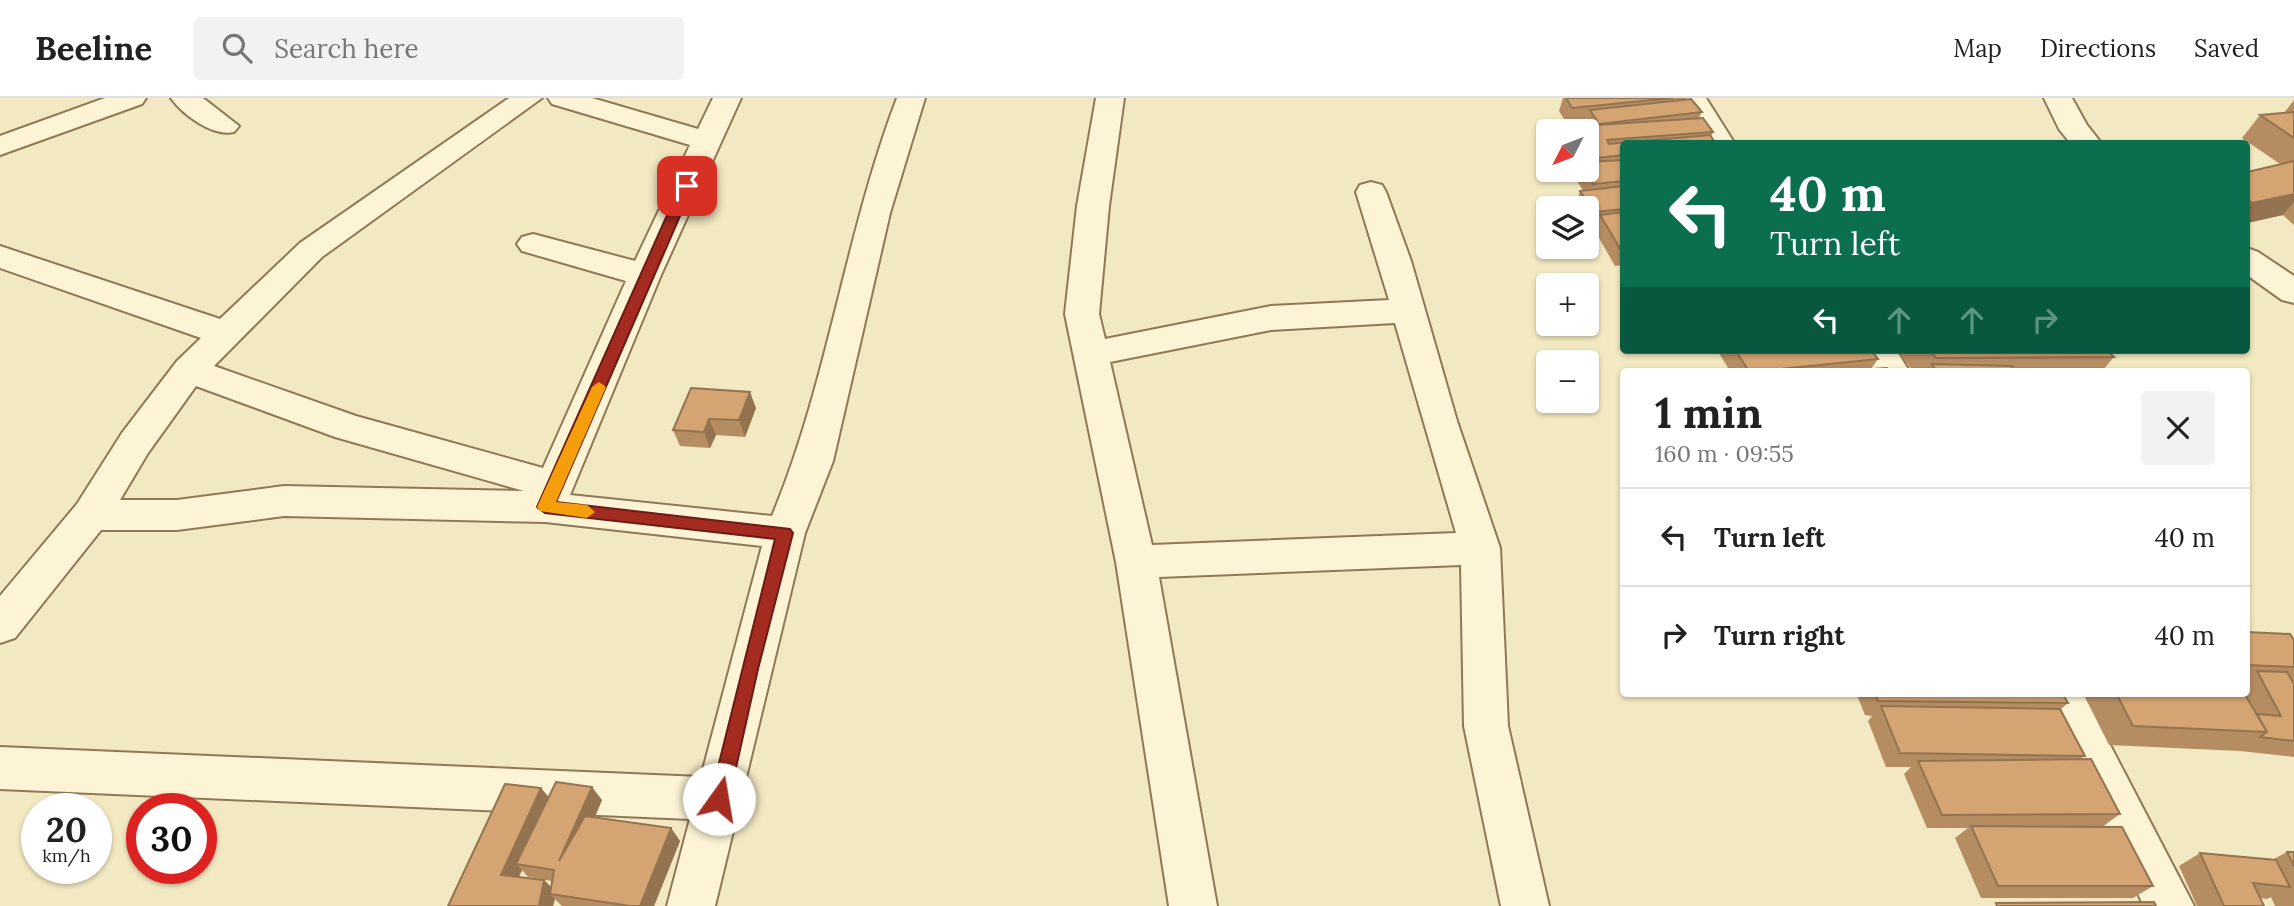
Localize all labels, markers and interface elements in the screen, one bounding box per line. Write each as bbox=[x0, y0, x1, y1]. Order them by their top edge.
search box bbox=[194, 17, 684, 80]
text: Beeline bbox=[35, 27, 152, 69]
icon: search bbox=[218, 29, 256, 67]
text: Search here bbox=[274, 32, 419, 65]
text: Map bbox=[1953, 33, 2002, 64]
text: Directions bbox=[2040, 33, 2156, 64]
text: Saved bbox=[2194, 33, 2259, 64]
north arrow bbox=[1536, 119, 1600, 182]
map controls bbox=[1536, 119, 1599, 413]
pin bbox=[657, 156, 717, 216]
text: 40 m bbox=[1770, 162, 1886, 224]
icon: arrive bbox=[668, 167, 706, 205]
icon: left bbox=[1655, 168, 1746, 259]
button: layers bbox=[1536, 196, 1599, 259]
text: Turn left bbox=[1770, 223, 1900, 264]
button: + bbox=[1536, 273, 1599, 336]
icon: left bbox=[1807, 301, 1845, 339]
icon: ahead bbox=[1880, 301, 1918, 339]
icon: ahead bbox=[1953, 301, 1991, 339]
icon: right bbox=[2026, 301, 2064, 339]
button: − bbox=[1536, 350, 1599, 413]
text: 1 min bbox=[1655, 386, 1762, 440]
button: close bbox=[2141, 391, 2215, 465]
text: 160 m · 09:55 bbox=[1655, 439, 1794, 468]
icon: left bbox=[1655, 518, 1693, 556]
text: Turn left bbox=[1714, 521, 1825, 554]
text: 40 m bbox=[2155, 521, 2215, 554]
icon: right bbox=[1655, 616, 1693, 654]
text: Turn right bbox=[1714, 619, 1845, 652]
text: 40 m bbox=[2155, 619, 2215, 652]
position arrow bbox=[682, 762, 756, 836]
speed limit sign: 30 bbox=[126, 793, 217, 884]
text: 20 bbox=[46, 807, 87, 852]
text: km/h bbox=[42, 844, 91, 867]

